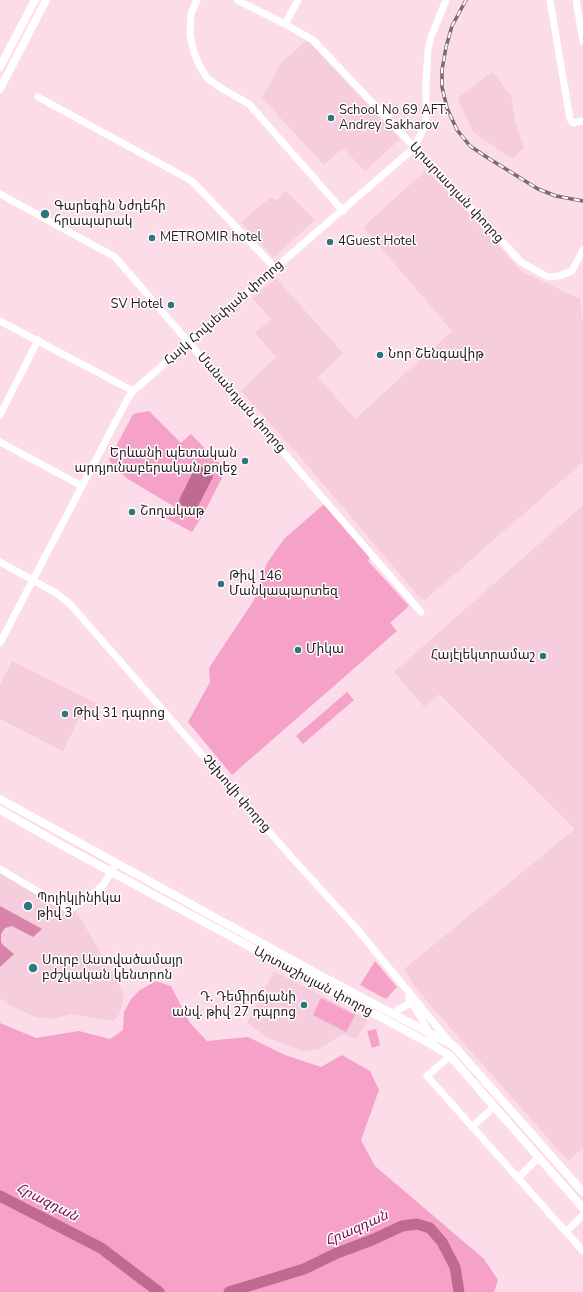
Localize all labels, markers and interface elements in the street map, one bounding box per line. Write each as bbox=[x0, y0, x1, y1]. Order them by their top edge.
place label: School No 69 AFT. Andrey Sakharov bbox=[339, 103, 448, 134]
marker: School No 69 AFT. Andrey Sakharov bbox=[326, 113, 336, 123]
street label: Արարատյան փողոց bbox=[405, 140, 507, 246]
place label: Գարեգին Նժդեհի հրապարակ bbox=[54, 199, 166, 230]
marker: Գարեգին Նժդեհի հրապարակ bbox=[39, 208, 51, 220]
place label: METROMIR hotel bbox=[160, 230, 261, 246]
marker: METROMIR hotel bbox=[147, 233, 157, 243]
place label: 4Guest Hotel bbox=[338, 234, 416, 250]
marker: 4Guest Hotel bbox=[325, 237, 335, 247]
street label: Հայկ Հովսեփյան փողոց bbox=[161, 257, 287, 369]
place label: SV Hotel bbox=[111, 297, 163, 313]
marker: SV Hotel bbox=[166, 300, 176, 310]
place label: Նոր Շենգավիթ bbox=[388, 347, 484, 363]
street label: Մանանդյան փողոց bbox=[193, 350, 289, 456]
marker: Նոր Շենգավիթ bbox=[375, 350, 385, 360]
place label: Երևանի պետական արդյունաբերական քոլեջ bbox=[74, 446, 237, 477]
marker: Երևանի պետական արդյունաբերական քոլեջ bbox=[240, 456, 250, 466]
place label: Շողակաթ bbox=[140, 504, 204, 520]
marker: Շողակաթ bbox=[127, 507, 137, 517]
place label: Թիվ 146 Մանկապարտեզ bbox=[229, 569, 338, 600]
marker: Թիվ 146 Մանկապարտեզ bbox=[216, 579, 226, 589]
place label: Միկա bbox=[306, 642, 344, 658]
marker: Միկա bbox=[293, 645, 303, 655]
place label: Հայէլեկտրամաշ bbox=[431, 648, 535, 664]
marker: Հայէլեկտրամաշ bbox=[538, 651, 548, 661]
place label: Թիվ 31 դպրոց bbox=[73, 706, 165, 722]
marker: Թիվ 31 դպրոց bbox=[60, 709, 70, 719]
street label: Չեխովի փողոց bbox=[198, 752, 274, 836]
place label: Պոլիկլինիկա թիվ 3 bbox=[37, 891, 121, 922]
marker: Պոլիկլինիկա թիվ 3 bbox=[22, 900, 34, 912]
street label: Արտաշիսյան փողոց bbox=[251, 944, 375, 1020]
place label: Սուրբ Աստվածամայր բժշկական կենտրոն bbox=[42, 953, 183, 984]
marker: Սուրբ Աստվածամայր բժշկական կենտրոն bbox=[27, 962, 39, 974]
place label: Դ. Դեմիրճյանի անվ. թիվ 27 դպրոց bbox=[172, 990, 296, 1021]
marker: Դ. Դեմիրճյանի անվ. թիվ 27 դպրոց bbox=[299, 1000, 309, 1010]
water label: Հրազդան bbox=[13, 1180, 81, 1226]
water label: Հրազդան bbox=[323, 1208, 391, 1250]

